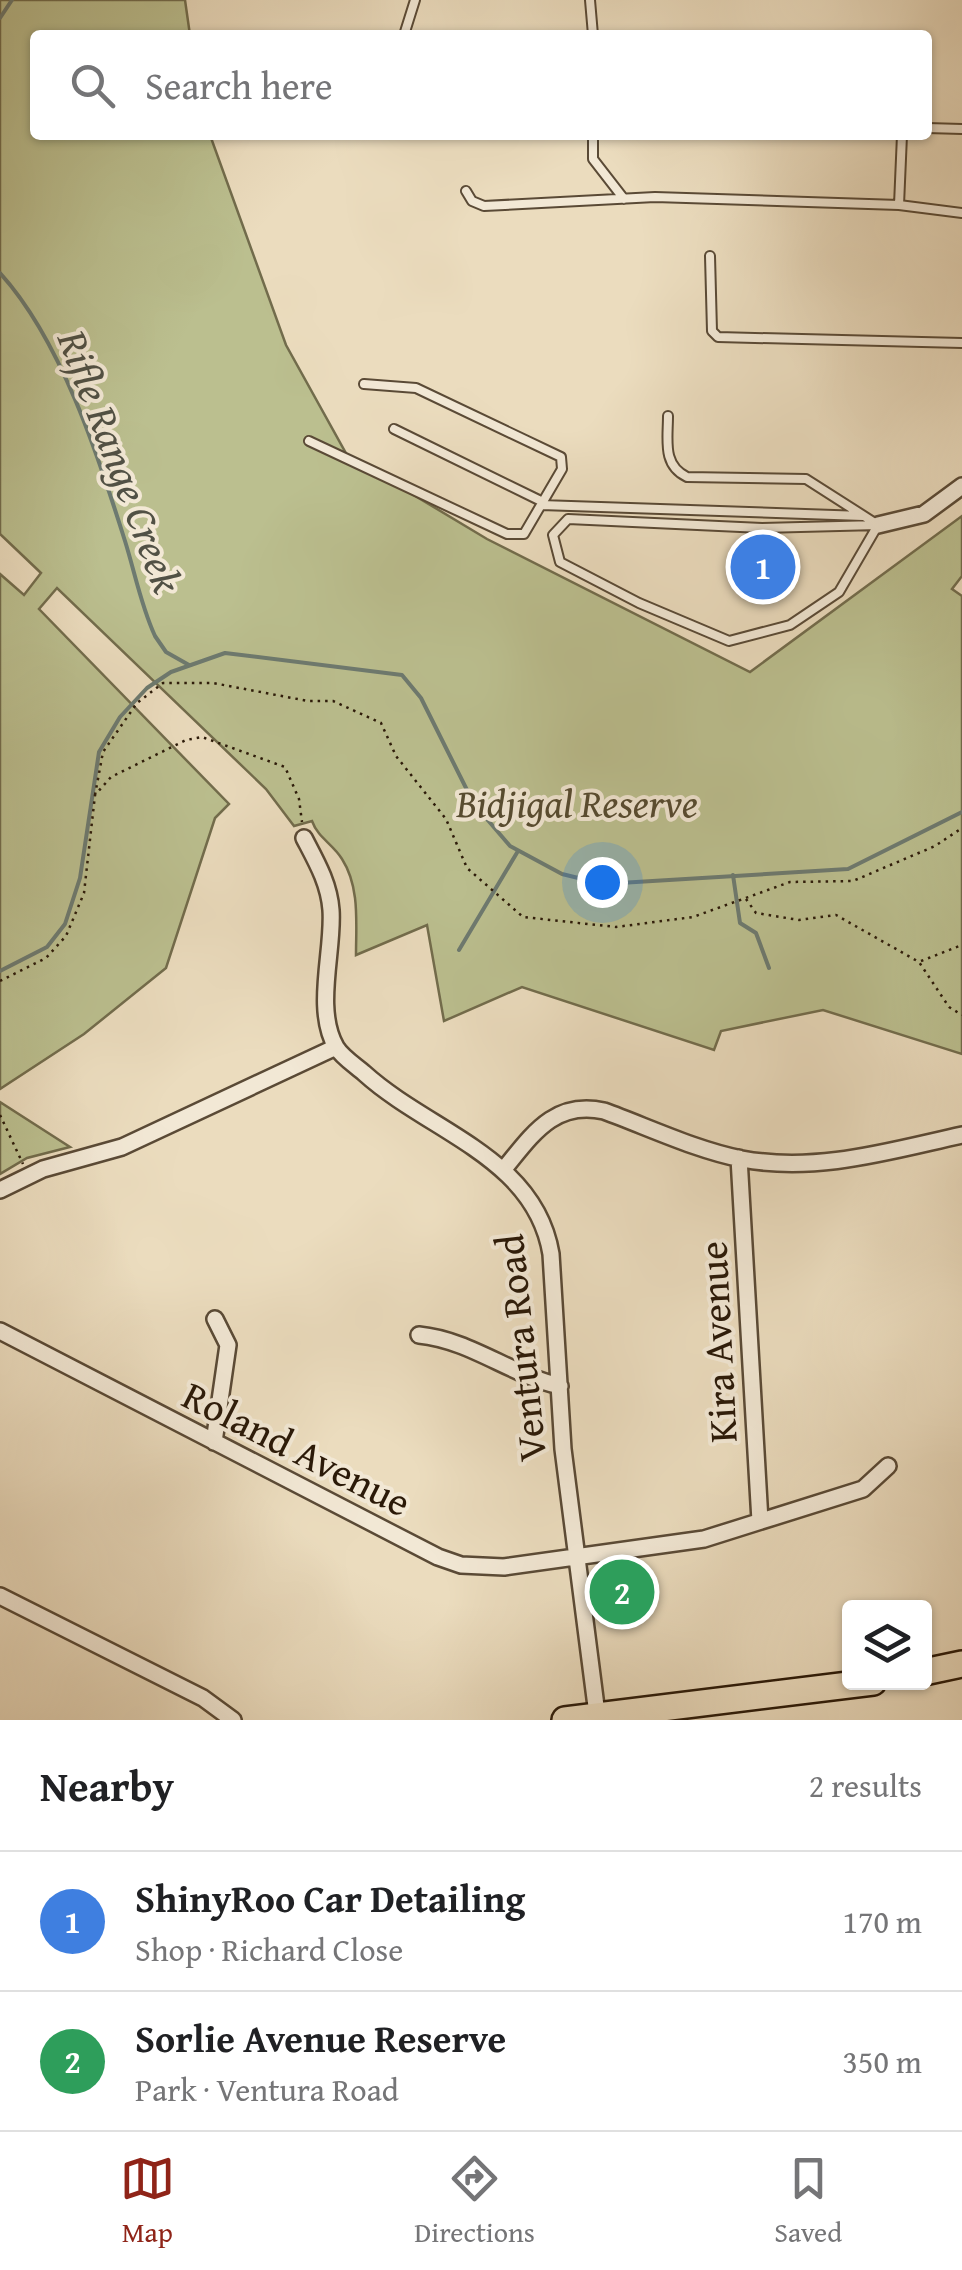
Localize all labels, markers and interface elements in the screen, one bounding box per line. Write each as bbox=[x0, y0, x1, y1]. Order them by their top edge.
search box bbox=[30, 30, 932, 140]
text: Search here bbox=[145, 57, 333, 113]
icon: search bbox=[65, 58, 120, 113]
water label: Rifle Range Creek bbox=[43, 320, 199, 602]
pin: 1 bbox=[730, 530, 796, 604]
park label: Bidjigal Reserve bbox=[455, 773, 698, 832]
your location bbox=[577, 857, 628, 908]
street label: Ventura Road bbox=[479, 1231, 561, 1465]
street label: Kira Avenue bbox=[682, 1240, 752, 1444]
street label: Roland Avenue bbox=[173, 1365, 421, 1531]
pin: 2 bbox=[590, 1554, 654, 1630]
map controls bbox=[842, 1600, 932, 1690]
button: layers bbox=[842, 1600, 932, 1690]
text: Nearby bbox=[40, 1755, 174, 1816]
text: 2 results bbox=[809, 1762, 922, 1809]
text: ShinyRoo Car Detailing bbox=[135, 1870, 525, 1926]
text: 1 bbox=[64, 1898, 81, 1945]
text: 170 m bbox=[843, 1898, 922, 1945]
text: Shop · Richard Close bbox=[135, 1926, 403, 1973]
text: Sorlie Avenue Reserve bbox=[135, 2010, 506, 2066]
text: 2 bbox=[64, 2038, 81, 2085]
text: 350 m bbox=[843, 2038, 922, 2085]
text: Park · Ventura Road bbox=[135, 2066, 399, 2113]
tab: Map bbox=[120, 2151, 175, 2252]
tab: Directions bbox=[414, 2151, 535, 2252]
tab: Saved bbox=[774, 2151, 842, 2252]

